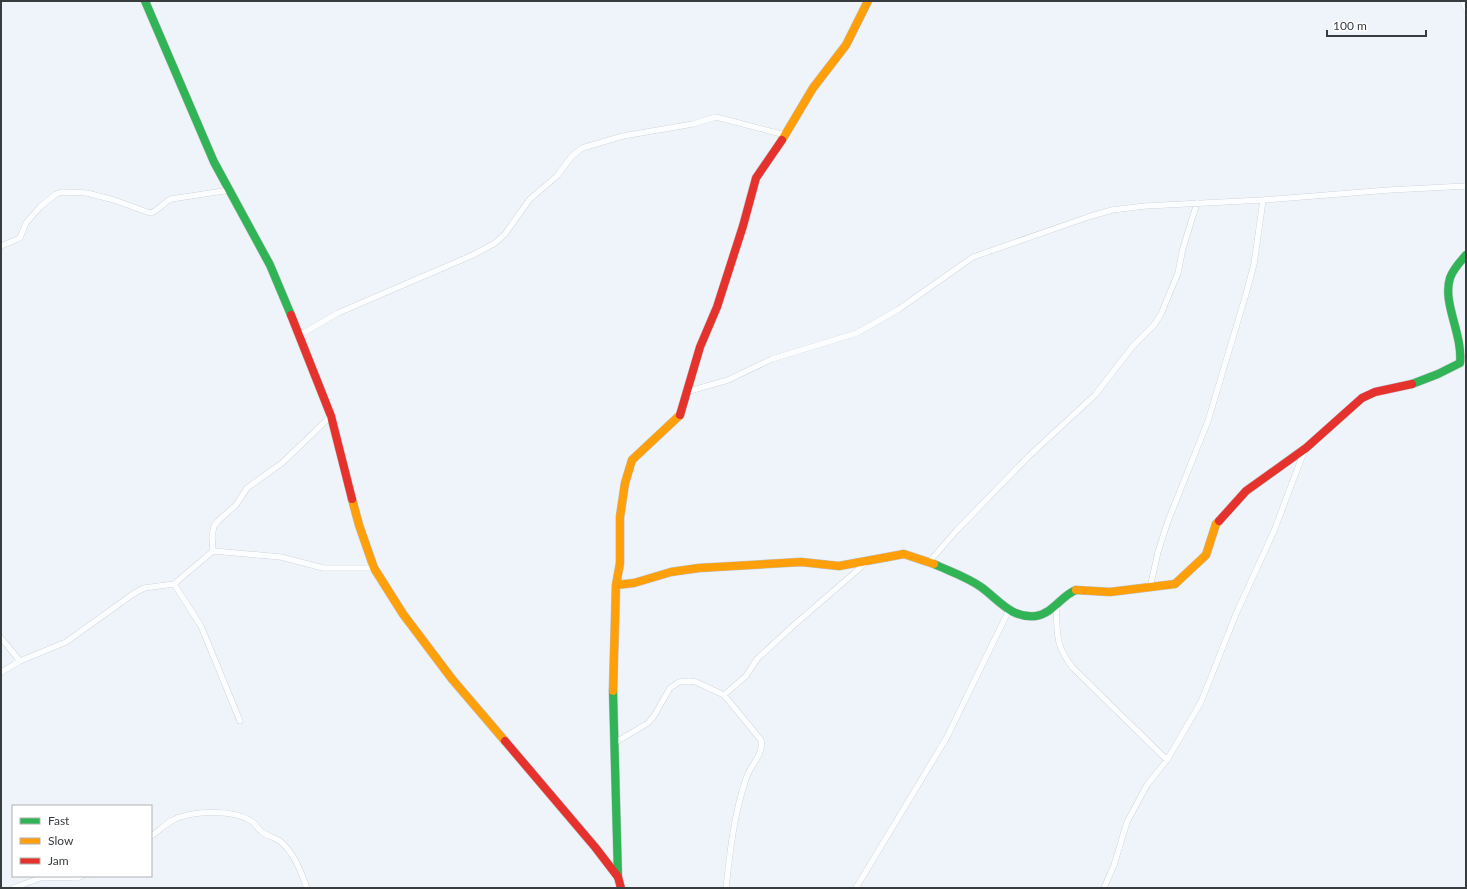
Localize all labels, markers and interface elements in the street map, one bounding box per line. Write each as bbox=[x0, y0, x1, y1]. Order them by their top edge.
scale bar bbox=[1327, 12, 1426, 38]
text: 100 m bbox=[1333, 18, 1367, 33]
legend bbox=[12, 805, 152, 877]
text: Fast bbox=[48, 813, 70, 828]
text: Slow bbox=[48, 833, 74, 848]
text: Jam bbox=[48, 853, 69, 868]

